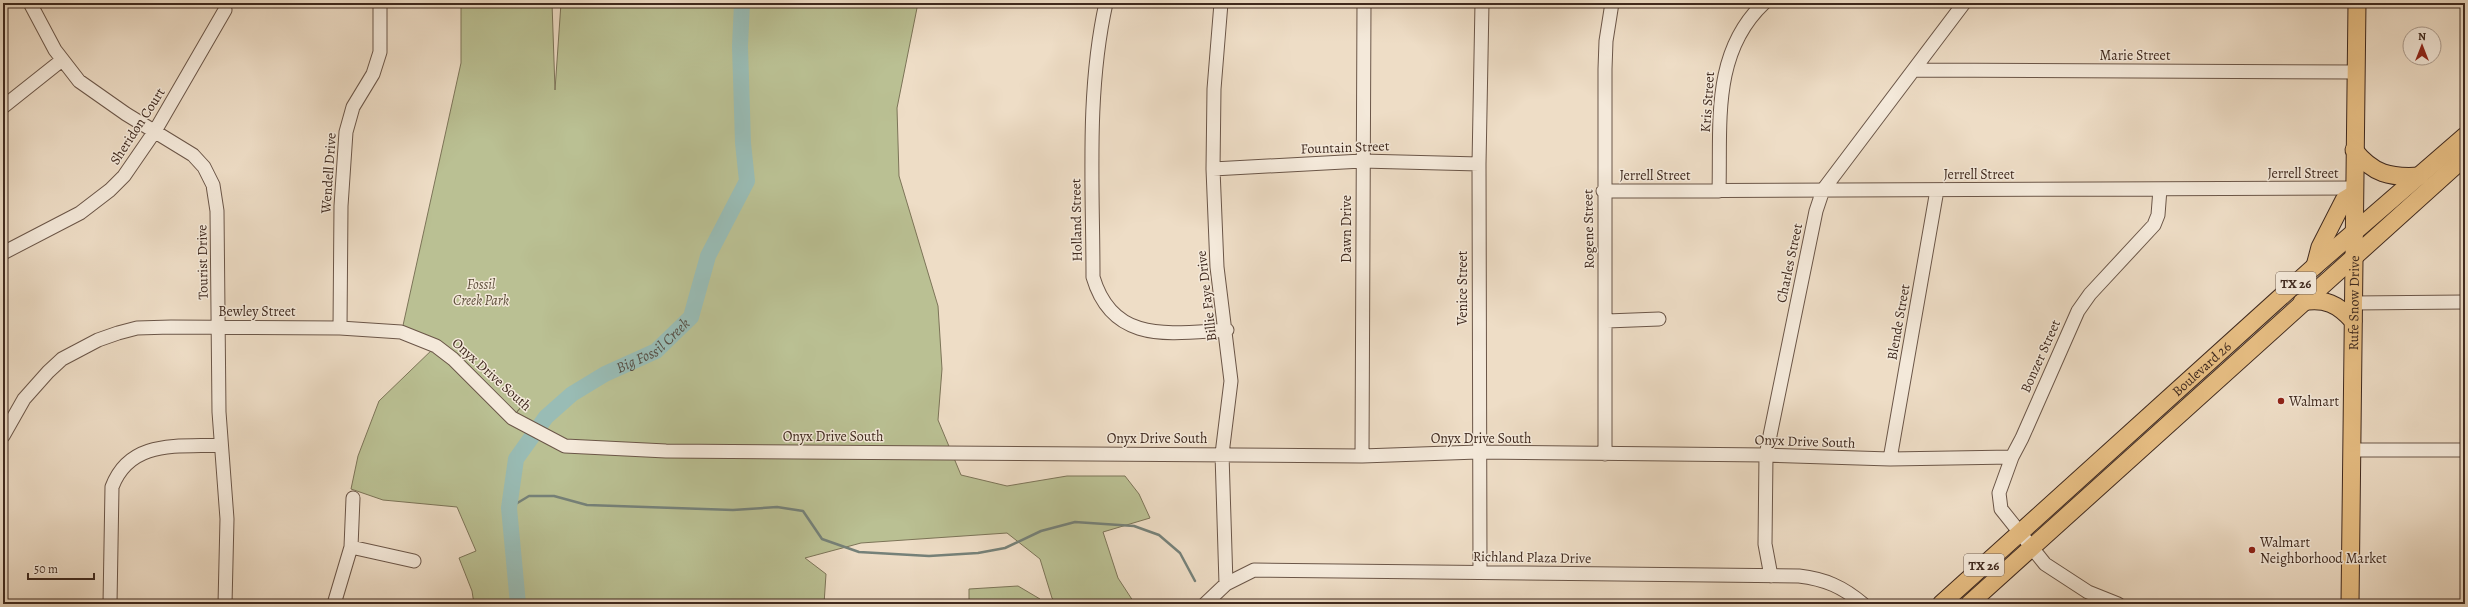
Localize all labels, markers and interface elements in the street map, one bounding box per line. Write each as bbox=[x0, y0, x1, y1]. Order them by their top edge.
north arrow bbox=[2402, 26, 2442, 66]
text: N bbox=[2418, 29, 2426, 44]
street label: Marie Street bbox=[2099, 46, 2171, 65]
street label: Kris Street bbox=[1696, 71, 1719, 133]
street label: Sheridon Court bbox=[105, 84, 170, 168]
street label: Wendell Drive bbox=[316, 132, 341, 215]
street label: Fountain Street bbox=[1300, 136, 1390, 159]
street label: Jerrell Street bbox=[2267, 164, 2339, 183]
street label: Jerrell Street bbox=[1943, 165, 2015, 184]
street label: Jerrell Street bbox=[1619, 166, 1691, 185]
street label: Holland Street bbox=[1066, 178, 1087, 262]
street label: Rogene Street bbox=[1578, 189, 1599, 269]
street label: Dawn Drive bbox=[1337, 195, 1356, 263]
street label: Charles Street bbox=[1772, 221, 1807, 305]
street label: Tourist Drive bbox=[192, 224, 213, 300]
street label: Billie Faye Drive bbox=[1192, 249, 1221, 342]
street label: Venice Street bbox=[1453, 250, 1472, 326]
street label: Rufe Snow Drive bbox=[2344, 255, 2364, 351]
road number: TX 26 bbox=[2276, 272, 2316, 294]
park label: Fossil Creek Park bbox=[453, 275, 509, 310]
street label: Blende Street bbox=[1882, 282, 1915, 362]
street label: Bewley Street bbox=[218, 302, 296, 321]
water label: Big Fossil Creek bbox=[613, 313, 694, 378]
street label: Bonzer Street bbox=[2016, 316, 2065, 396]
street label: Onyx Drive South bbox=[448, 334, 536, 415]
street label: Boulevard 26 bbox=[2168, 337, 2235, 401]
place label: Walmart bbox=[2288, 392, 2339, 411]
marker: Walmart bbox=[2276, 396, 2286, 406]
street label: Onyx Drive South bbox=[783, 427, 884, 446]
street label: Onyx Drive South bbox=[1107, 429, 1208, 448]
street label: Onyx Drive South bbox=[1431, 429, 1532, 448]
street label: Onyx Drive South bbox=[1754, 430, 1856, 453]
place label: Walmart Neighborhood Market bbox=[2259, 533, 2387, 568]
marker: Walmart Neighborhood Market bbox=[2247, 545, 2257, 555]
street label: Richland Plaza Drive bbox=[1473, 547, 1591, 568]
road number: TX 26 bbox=[1964, 554, 2004, 576]
scale bar bbox=[28, 555, 94, 581]
text: 50 m bbox=[34, 561, 58, 577]

